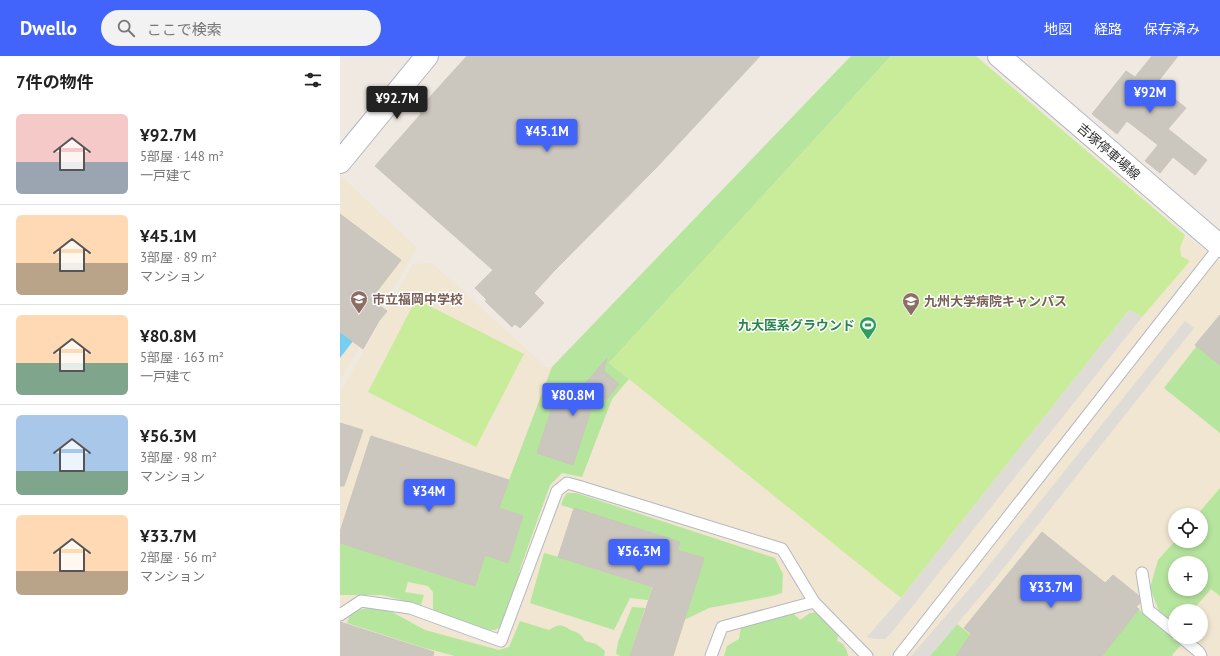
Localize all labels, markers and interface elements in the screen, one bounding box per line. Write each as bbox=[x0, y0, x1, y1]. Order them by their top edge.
search box bbox=[101, 10, 381, 46]
text: Dwello bbox=[20, 16, 77, 40]
icon: search bbox=[115, 17, 137, 39]
text: ここで検索 bbox=[147, 20, 222, 39]
text: 地図 bbox=[1044, 20, 1072, 38]
text: 経路 bbox=[1094, 20, 1122, 38]
text: 保存済み bbox=[1144, 20, 1200, 38]
icon: filters bbox=[302, 69, 324, 91]
text: 7件の物件 bbox=[16, 71, 94, 93]
pin: ¥92M bbox=[1126, 80, 1174, 114]
text: ¥92M bbox=[1134, 84, 1166, 101]
pin: ¥92.7M bbox=[364, 86, 430, 120]
text: ¥92.7M bbox=[375, 90, 419, 107]
pin: ¥45.1M bbox=[514, 119, 580, 153]
street label: 吉塚停車場線 bbox=[1074, 119, 1144, 183]
text: ¥45.1M bbox=[525, 123, 569, 140]
text: ¥92.7M bbox=[140, 124, 196, 146]
icon: home bbox=[48, 130, 96, 178]
text: 5部屋 · 148 m² bbox=[140, 148, 224, 165]
text: 一戸建て bbox=[140, 167, 192, 184]
text: ¥45.1M bbox=[140, 225, 196, 247]
icon: home bbox=[48, 231, 96, 279]
text: 3部屋 · 89 m² bbox=[140, 249, 217, 266]
text: マンション bbox=[140, 268, 205, 285]
school or university icon: 市立福岡中学校 bbox=[349, 289, 369, 314]
place label: 市立福岡中学校 bbox=[372, 291, 463, 308]
school or university icon: 九州大学病院キャンパス bbox=[901, 291, 921, 316]
place label: 九州大学病院キャンパス bbox=[924, 293, 1067, 310]
sports icon: 九大医系グラウンド bbox=[858, 315, 878, 340]
place label: 九大医系グラウンド bbox=[738, 317, 855, 334]
text: ¥80.8M bbox=[140, 325, 196, 347]
icon: home bbox=[48, 331, 96, 379]
text: 5部屋 · 163 m² bbox=[140, 349, 224, 366]
text: 一戸建て bbox=[140, 368, 192, 385]
pin: ¥80.8M bbox=[540, 383, 606, 417]
text: ¥80.8M bbox=[551, 387, 595, 404]
text: ¥56.3M bbox=[140, 425, 196, 447]
icon: home bbox=[48, 431, 96, 479]
text: 3部屋 · 98 m² bbox=[140, 449, 217, 466]
text: マンション bbox=[140, 468, 205, 485]
pin: ¥34M bbox=[405, 479, 453, 513]
text: ¥34M bbox=[413, 483, 445, 500]
map controls bbox=[1168, 508, 1208, 644]
button: locate bbox=[1168, 508, 1208, 548]
text: ¥33.7M bbox=[140, 525, 196, 547]
icon: home bbox=[48, 531, 96, 579]
pin: ¥56.3M bbox=[606, 539, 672, 573]
text: ¥56.3M bbox=[617, 543, 661, 560]
text: 2部屋 · 56 m² bbox=[140, 549, 217, 566]
button: + bbox=[1168, 556, 1208, 596]
text: マンション bbox=[140, 568, 205, 585]
pin: ¥33.7M bbox=[1018, 575, 1084, 609]
text: ¥33.7M bbox=[1029, 579, 1073, 596]
button: − bbox=[1168, 604, 1208, 644]

